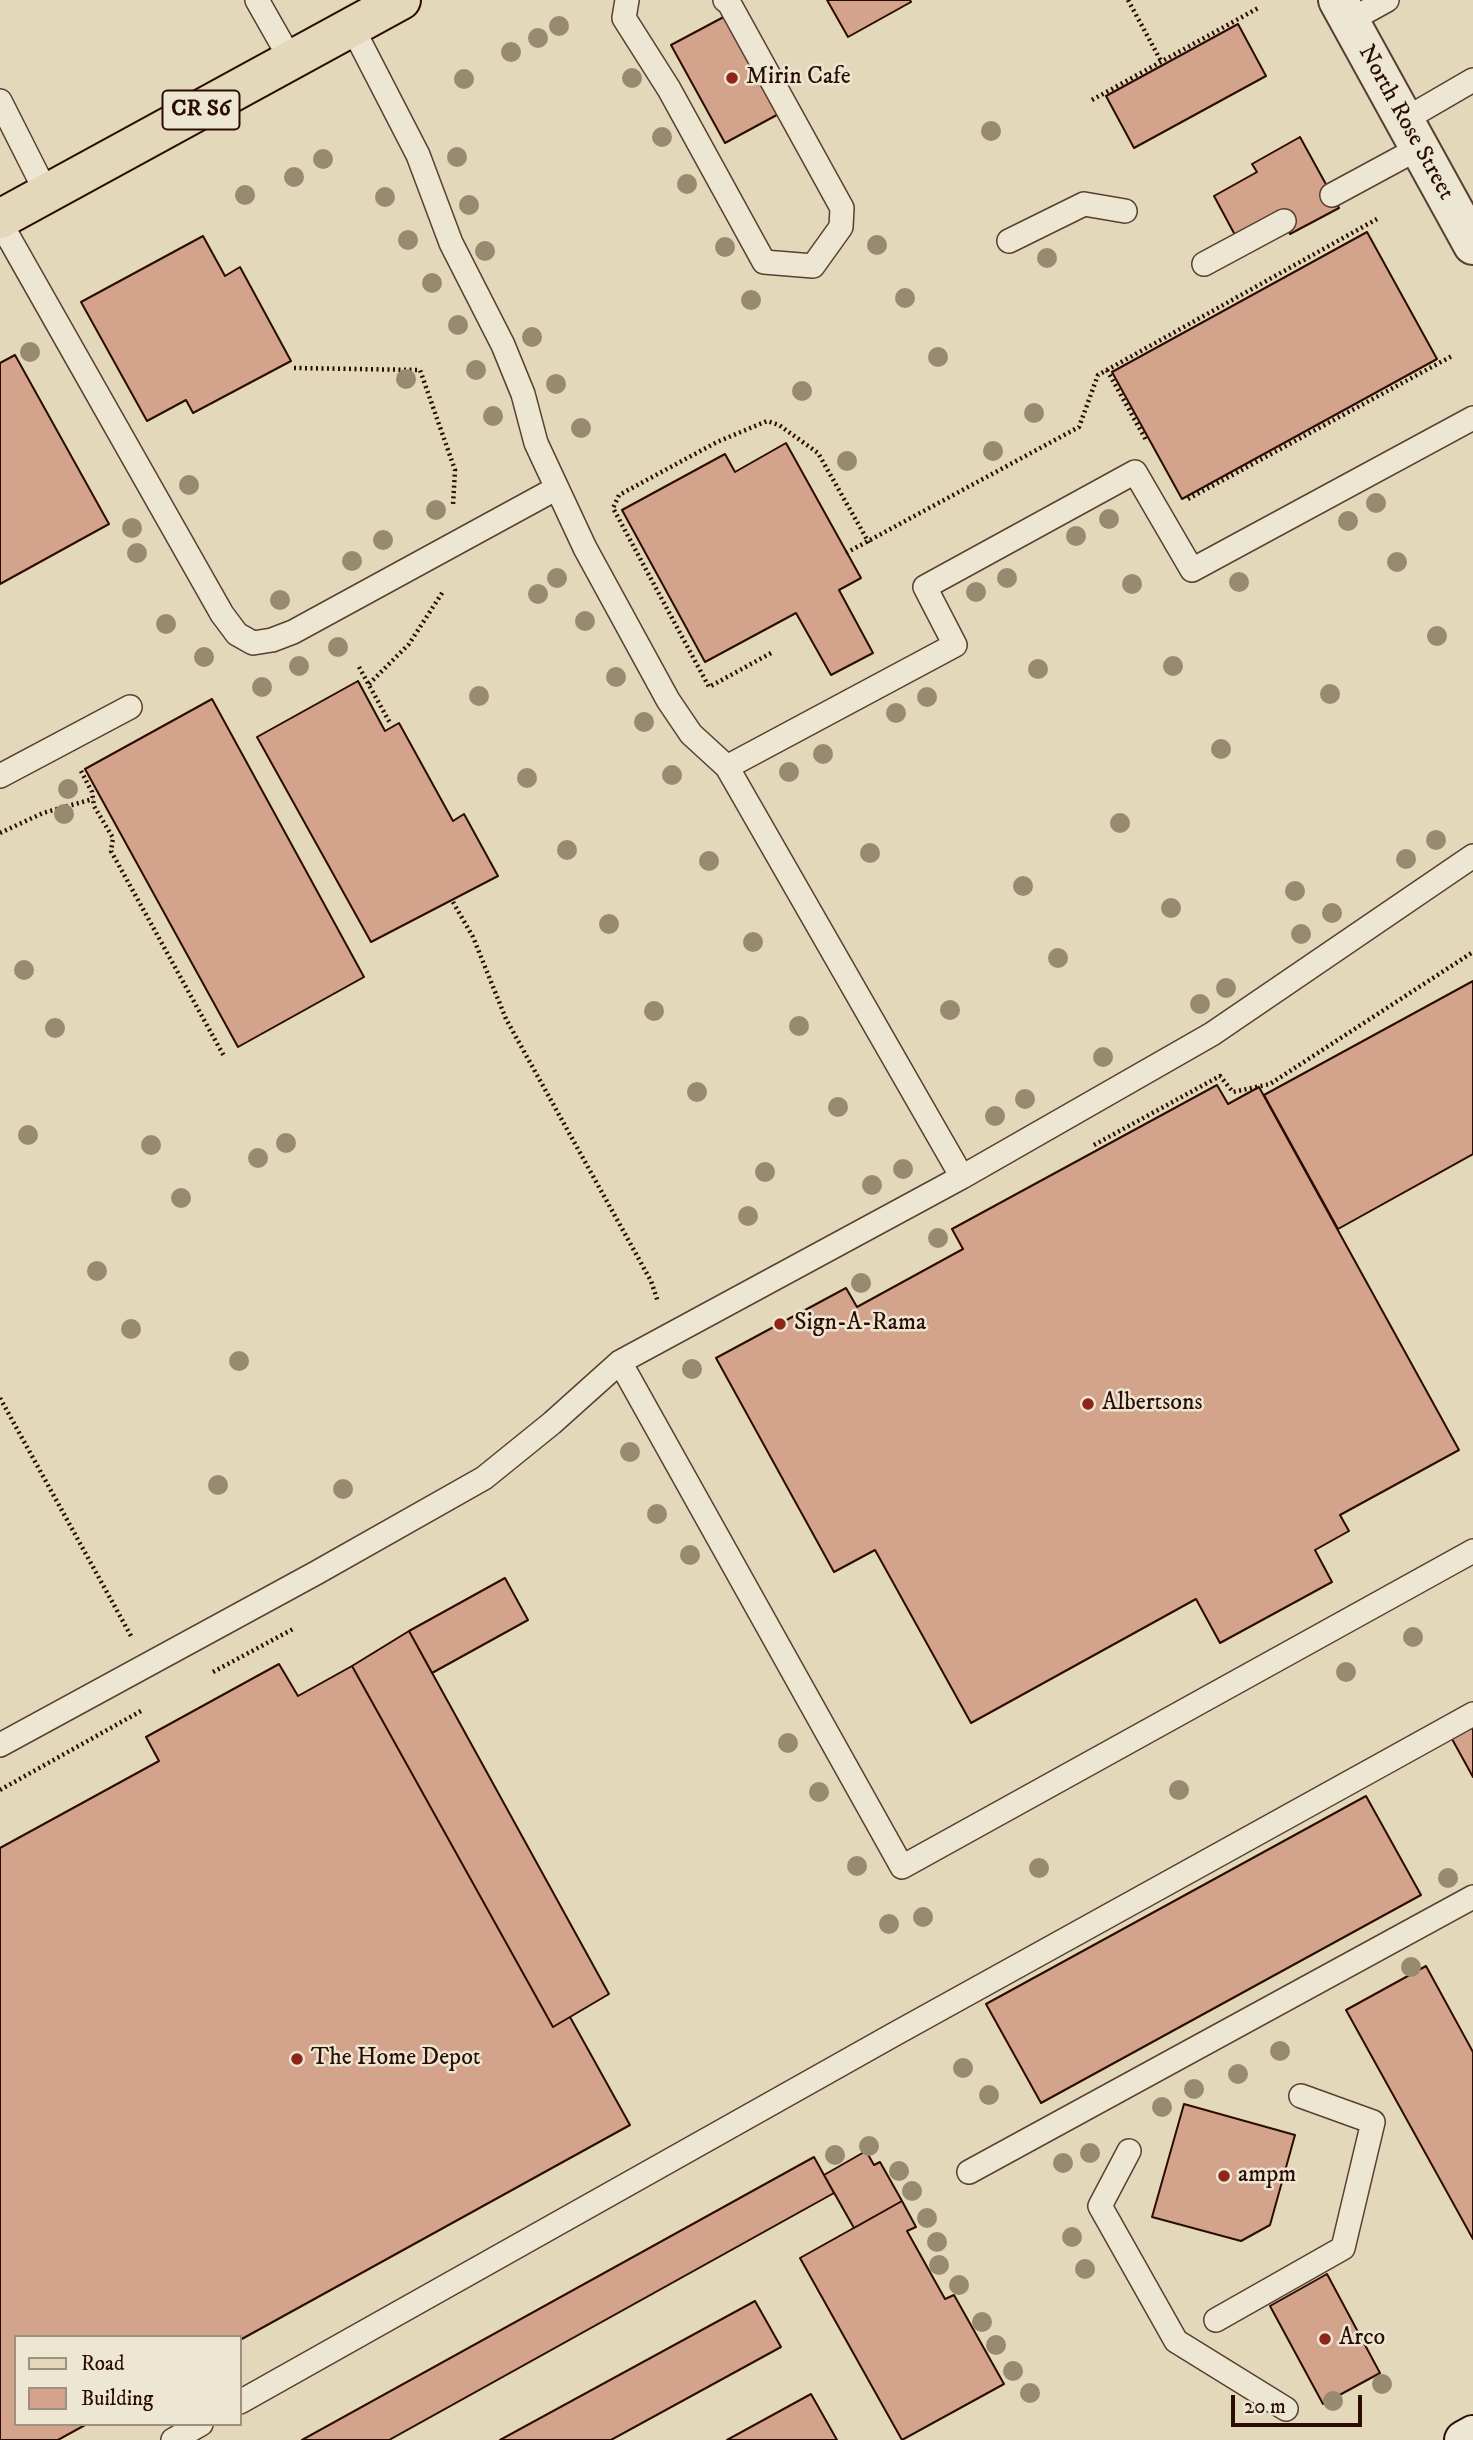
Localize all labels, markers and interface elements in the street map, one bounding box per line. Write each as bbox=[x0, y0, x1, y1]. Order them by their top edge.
street label: North Rose Street bbox=[1351, 41, 1459, 205]
place label: Mirin Cafe bbox=[746, 64, 851, 92]
marker: Mirin Cafe bbox=[724, 70, 740, 86]
road number: CR S6 bbox=[162, 90, 240, 130]
place label: Sign-A-Rama bbox=[794, 1310, 926, 1338]
marker: Sign-A-Rama bbox=[772, 1316, 788, 1332]
place label: Albertsons bbox=[1102, 1390, 1203, 1418]
marker: Albertsons bbox=[1080, 1396, 1096, 1412]
place label: The Home Depot bbox=[311, 2045, 480, 2073]
marker: The Home Depot bbox=[289, 2051, 305, 2067]
place label: ampm bbox=[1238, 2162, 1296, 2190]
marker: ampm bbox=[1216, 2168, 1232, 2184]
place label: Arco bbox=[1339, 2325, 1385, 2353]
marker: Arco bbox=[1317, 2331, 1333, 2347]
legend bbox=[14, 2335, 242, 2426]
text: Road bbox=[81, 2351, 125, 2377]
scale bar bbox=[1235, 2380, 1366, 2424]
text: Building bbox=[81, 2386, 153, 2412]
text: 20 m bbox=[1244, 2394, 1286, 2420]

